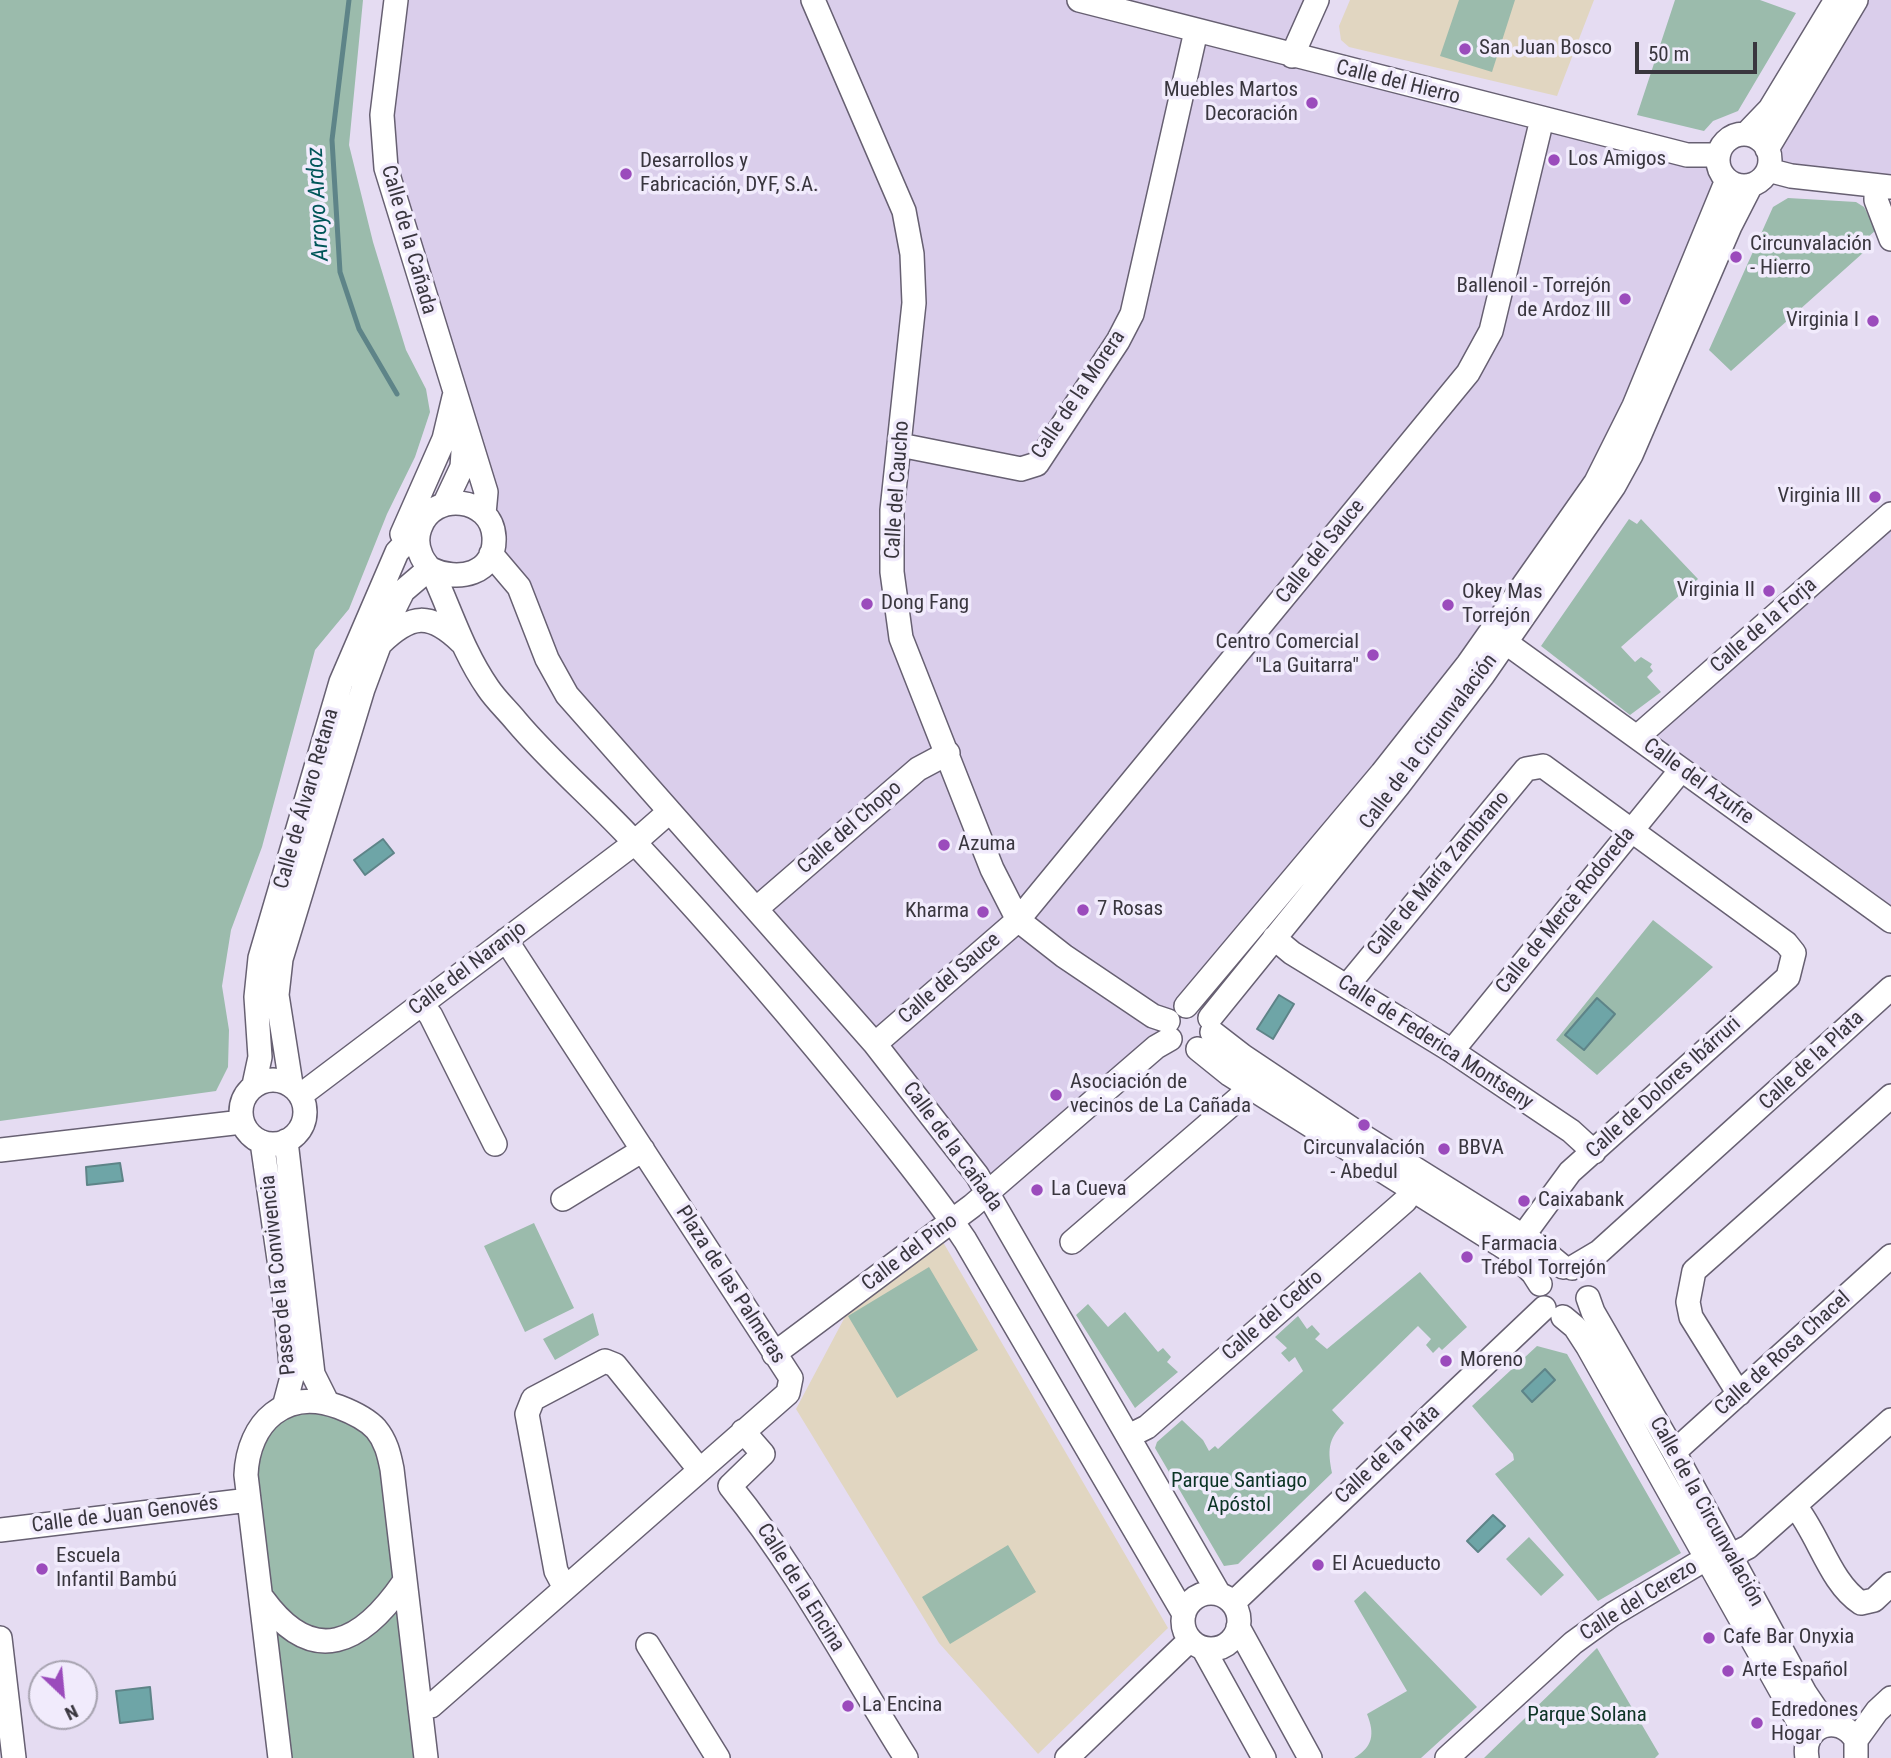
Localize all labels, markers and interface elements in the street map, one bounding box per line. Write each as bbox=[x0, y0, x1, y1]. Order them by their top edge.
scale bar bbox=[1639, 28, 1762, 72]
place label: San Juan Bosco bbox=[1479, 36, 1612, 62]
marker: San Juan Bosco bbox=[1457, 41, 1473, 57]
text: 50 m bbox=[1648, 42, 1689, 66]
street label: Calle del Hierro bbox=[1333, 55, 1463, 111]
place label: Muebles Martos Decoración bbox=[1164, 78, 1298, 128]
marker: Muebles Martos Decoración bbox=[1304, 95, 1320, 111]
water label: Arroyo Ardoz bbox=[302, 146, 336, 262]
place label: Los Amigos bbox=[1568, 147, 1666, 173]
place label: Desarrollos y Fabricación, DYF, S.A. bbox=[640, 149, 819, 199]
marker: Los Amigos bbox=[1546, 152, 1562, 168]
street label: Calle de la Cañada bbox=[375, 163, 441, 317]
marker: Desarrollos y Fabricación, DYF, S.A. bbox=[618, 166, 634, 182]
place label: Circunvalación - Hierro bbox=[1750, 232, 1872, 282]
marker: Circunvalación - Hierro bbox=[1728, 249, 1744, 265]
place label: Ballenoil - Torrejón de Ardoz III bbox=[1456, 274, 1611, 324]
marker: Ballenoil - Torrejón de Ardoz III bbox=[1617, 291, 1633, 307]
place label: Virginia I bbox=[1786, 308, 1859, 334]
marker: Virginia I bbox=[1865, 313, 1881, 329]
street label: Calle de la Morera bbox=[1027, 326, 1131, 464]
street label: Calle del Caucho bbox=[881, 420, 915, 560]
place label: Virginia III bbox=[1777, 484, 1861, 510]
marker: Virginia III bbox=[1867, 489, 1883, 505]
street label: Calle del Sauce bbox=[1271, 495, 1371, 609]
street label: Calle de la Forja bbox=[1706, 573, 1822, 679]
place label: Virginia II bbox=[1677, 578, 1755, 604]
place label: Okey Mas Torrejón bbox=[1462, 580, 1543, 630]
marker: Virginia II bbox=[1761, 583, 1777, 599]
place label: Dong Fang bbox=[881, 591, 969, 617]
marker: Dong Fang bbox=[859, 596, 875, 612]
marker: Okey Mas Torrejón bbox=[1440, 597, 1456, 613]
place label: Centro Comercial "La Guitarra" bbox=[1216, 630, 1359, 680]
marker: Centro Comercial "La Guitarra" bbox=[1365, 647, 1381, 663]
street label: Calle de la Circunvalación bbox=[1355, 649, 1503, 835]
street label: Calle de Álvaro Retana bbox=[269, 706, 345, 892]
street label: Calle del Azufre bbox=[1638, 733, 1758, 831]
street label: Calle del Chopo bbox=[793, 776, 907, 880]
street label: Calle de María Zambrano bbox=[1363, 786, 1515, 962]
street label: Calle de Mercè Rodoreda bbox=[1491, 823, 1641, 999]
place label: Azuma bbox=[958, 832, 1015, 858]
marker: Azuma bbox=[936, 837, 952, 853]
place label: 7 Rosas bbox=[1097, 897, 1163, 923]
place label: Kharma bbox=[905, 899, 969, 925]
marker: 7 Rosas bbox=[1075, 902, 1091, 918]
marker: Kharma bbox=[975, 904, 991, 920]
street label: Calle del Naranjo bbox=[404, 917, 532, 1021]
street label: Calle del Sauce bbox=[894, 928, 1006, 1030]
street label: Calle de Federica Montseny bbox=[1332, 970, 1538, 1116]
street label: Calle de la Plata bbox=[1754, 1006, 1870, 1116]
street label: Calle de Dolores Ibárruri bbox=[1581, 1012, 1747, 1164]
place label: Asociación de vecinos de La Cañada bbox=[1070, 1070, 1251, 1120]
street label: Calle de la Cañada bbox=[897, 1077, 1007, 1217]
marker: Asociación de vecinos de La Cañada bbox=[1048, 1087, 1064, 1103]
marker: Circunvalación - Abedul bbox=[1356, 1117, 1372, 1133]
place label: Circunvalación - Abedul bbox=[1303, 1136, 1425, 1186]
place label: BBVA bbox=[1458, 1136, 1504, 1162]
marker: BBVA bbox=[1436, 1141, 1452, 1157]
street label: Paseo de la Convivencia bbox=[256, 1174, 302, 1376]
place label: La Cueva bbox=[1051, 1177, 1127, 1203]
marker: La Cueva bbox=[1029, 1182, 1045, 1198]
place label: Caixabank bbox=[1538, 1188, 1624, 1214]
marker: Caixabank bbox=[1516, 1193, 1532, 1209]
street label: Plaza de las Palmeras bbox=[670, 1202, 790, 1368]
street label: Calle del Pino bbox=[857, 1209, 963, 1297]
place label: Farmacia Trébol Torrejón bbox=[1481, 1232, 1606, 1282]
marker: Farmacia Trébol Torrejón bbox=[1459, 1249, 1475, 1265]
street label: Calle del Cedro bbox=[1218, 1265, 1328, 1367]
street label: Calle de Rosa Chacel bbox=[1710, 1286, 1856, 1422]
place label: Moreno bbox=[1460, 1348, 1523, 1374]
marker: Moreno bbox=[1438, 1353, 1454, 1369]
street label: Calle de la Plata bbox=[1330, 1400, 1446, 1510]
street label: Calle de la Circunvalación bbox=[1643, 1413, 1769, 1611]
park label: Parque Santiago Apóstol bbox=[1171, 1469, 1307, 1519]
street label: Calle de Juan Genovés bbox=[30, 1491, 220, 1539]
street label: Calle de la Encina bbox=[751, 1519, 849, 1657]
place label: Escuela Infantil Bambú bbox=[56, 1544, 177, 1594]
place label: El Acueducto bbox=[1332, 1552, 1441, 1578]
street label: Calle del Cerezo bbox=[1576, 1555, 1702, 1647]
marker: El Acueducto bbox=[1310, 1557, 1326, 1573]
marker: Escuela Infantil Bambú bbox=[34, 1561, 50, 1577]
place label: Cafe Bar Onyxia bbox=[1723, 1625, 1854, 1651]
marker: Cafe Bar Onyxia bbox=[1701, 1630, 1717, 1646]
place label: Arte Español bbox=[1742, 1658, 1848, 1684]
north arrow bbox=[28, 1660, 98, 1730]
marker: Arte Español bbox=[1720, 1663, 1736, 1679]
place label: La Encina bbox=[862, 1693, 942, 1719]
marker: La Encina bbox=[840, 1698, 856, 1714]
place label: Edredones Hogar bbox=[1771, 1698, 1858, 1748]
text: N bbox=[61, 1700, 82, 1725]
park label: Parque Solana bbox=[1527, 1703, 1647, 1729]
marker: Edredones Hogar bbox=[1749, 1715, 1765, 1731]

